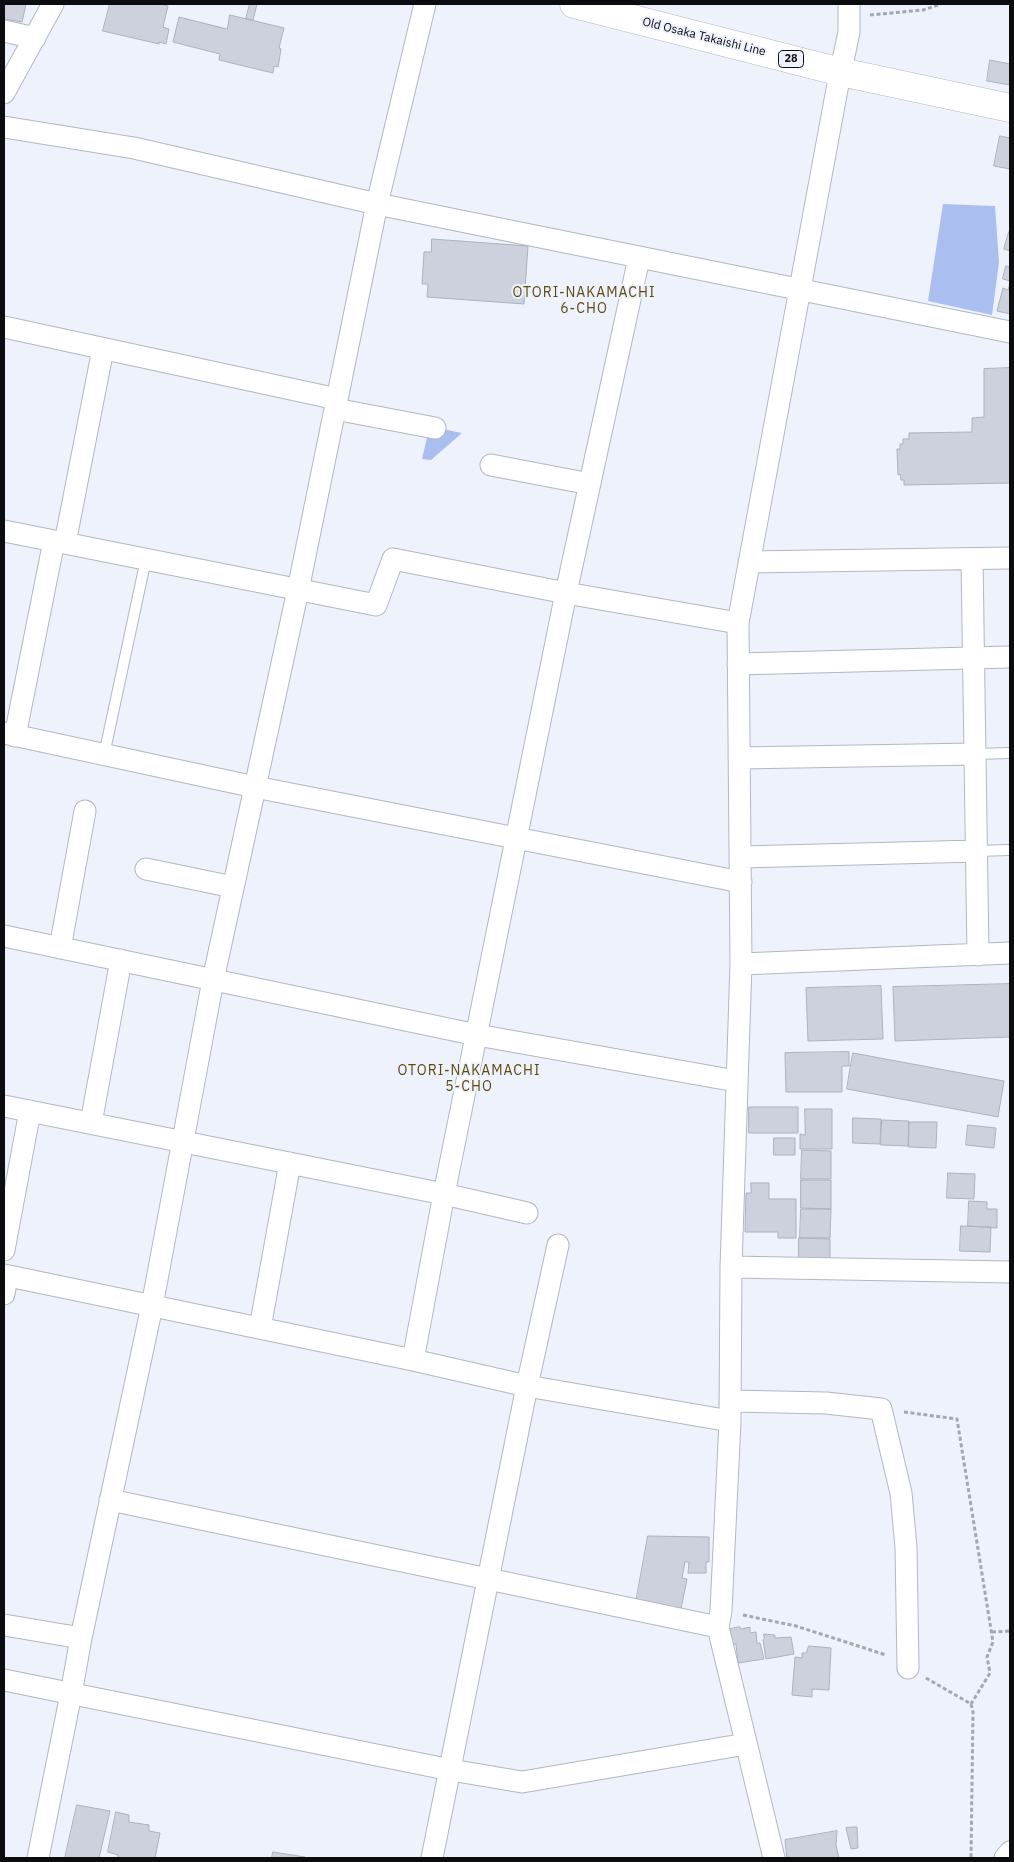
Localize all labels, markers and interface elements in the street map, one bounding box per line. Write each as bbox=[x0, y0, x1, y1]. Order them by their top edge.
street label: Old Osaka Takaishi Line bbox=[641, 15, 767, 59]
road number: 28 bbox=[778, 51, 804, 68]
district label: OTORI-NAKAMACHI 6-CHO bbox=[511, 285, 657, 318]
district label: OTORI-NAKAMACHI 5-CHO bbox=[396, 1063, 542, 1096]

